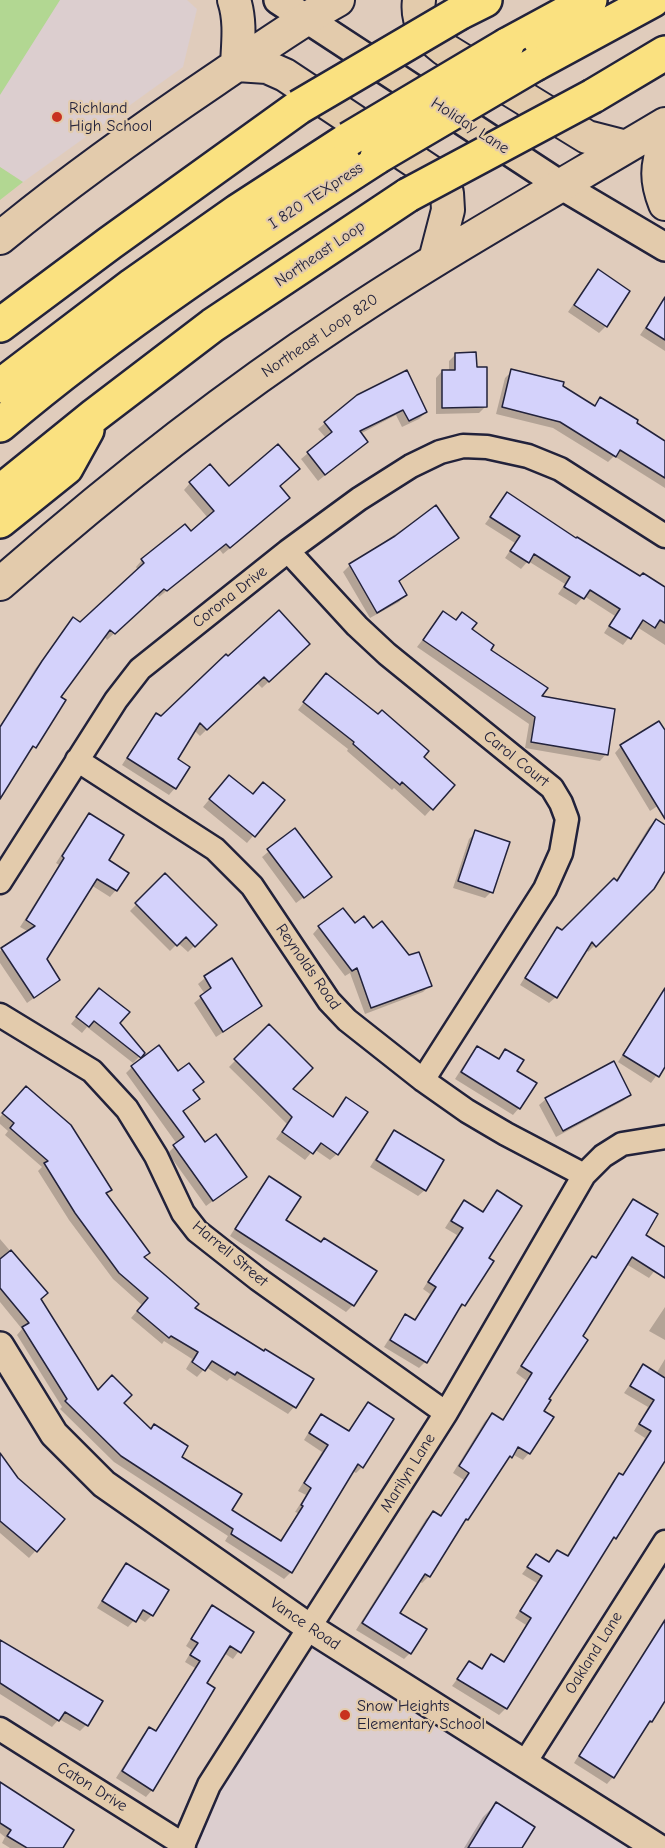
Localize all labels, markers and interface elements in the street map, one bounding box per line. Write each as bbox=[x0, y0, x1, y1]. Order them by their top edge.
street label: Holiday Lane bbox=[427, 94, 513, 158]
place label: Richland High School bbox=[69, 98, 152, 136]
marker: Richland High School bbox=[50, 110, 64, 124]
street label: I 820 TEXpress bbox=[265, 158, 367, 234]
street label: Northeast Loop bbox=[271, 217, 369, 291]
street label: Northeast Loop 820 bbox=[258, 290, 382, 382]
street label: Corona Drive bbox=[189, 562, 271, 632]
street label: Carol Court bbox=[479, 727, 553, 791]
street label: Reynolds Road bbox=[271, 920, 345, 1014]
street label: Harrell Street bbox=[188, 1217, 272, 1291]
street label: Marilyn Lane bbox=[376, 1430, 440, 1516]
street label: Vance Road bbox=[266, 1594, 344, 1654]
street label: Oakland Lane bbox=[561, 1608, 627, 1698]
place label: Snow Heights Elementary School bbox=[357, 1696, 485, 1734]
marker: Snow Heights Elementary School bbox=[338, 1708, 352, 1722]
street label: Caton Drive bbox=[53, 1758, 131, 1816]

